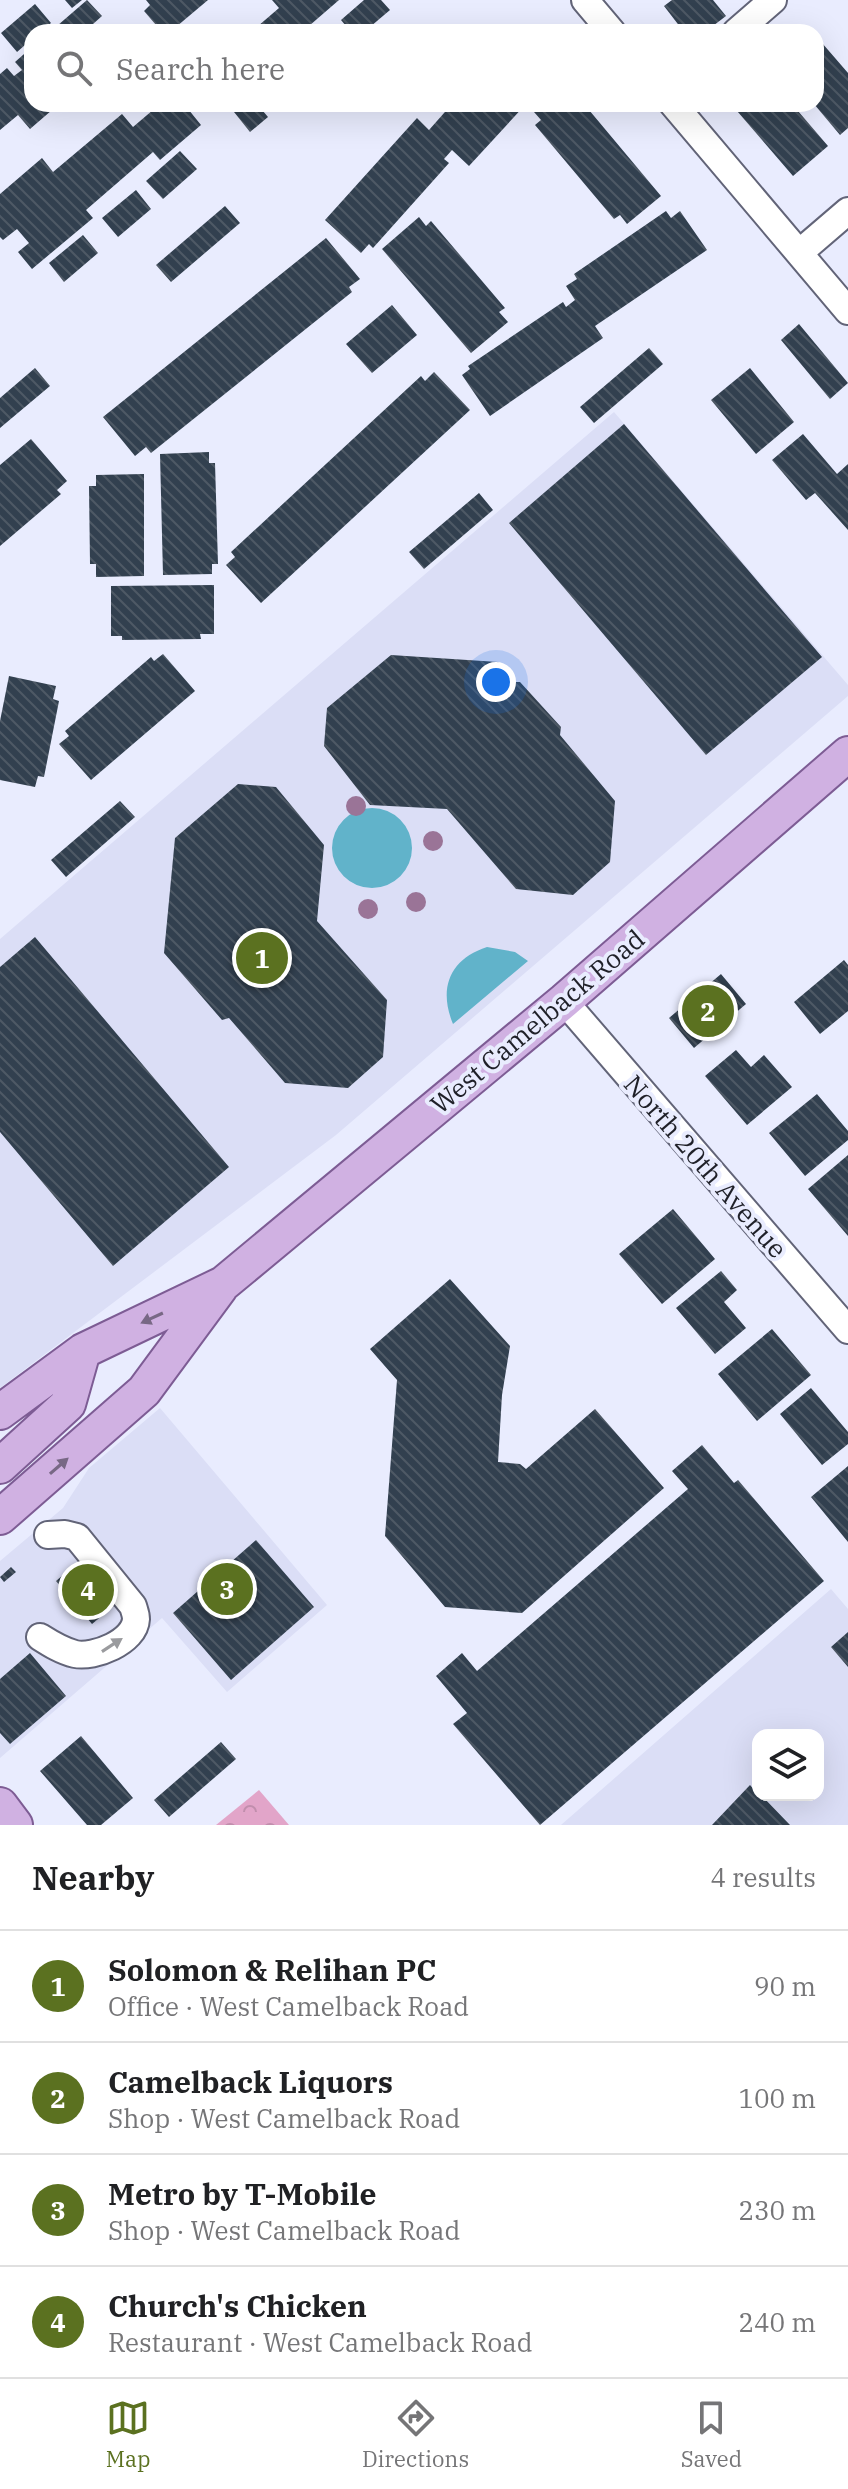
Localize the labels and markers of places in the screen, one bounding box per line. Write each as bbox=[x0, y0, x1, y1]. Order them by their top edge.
pin: 1 bbox=[236, 928, 288, 988]
pin: 2 bbox=[682, 981, 734, 1041]
pin: 3 bbox=[201, 1559, 253, 1619]
pin: 4 bbox=[62, 1560, 114, 1620]

